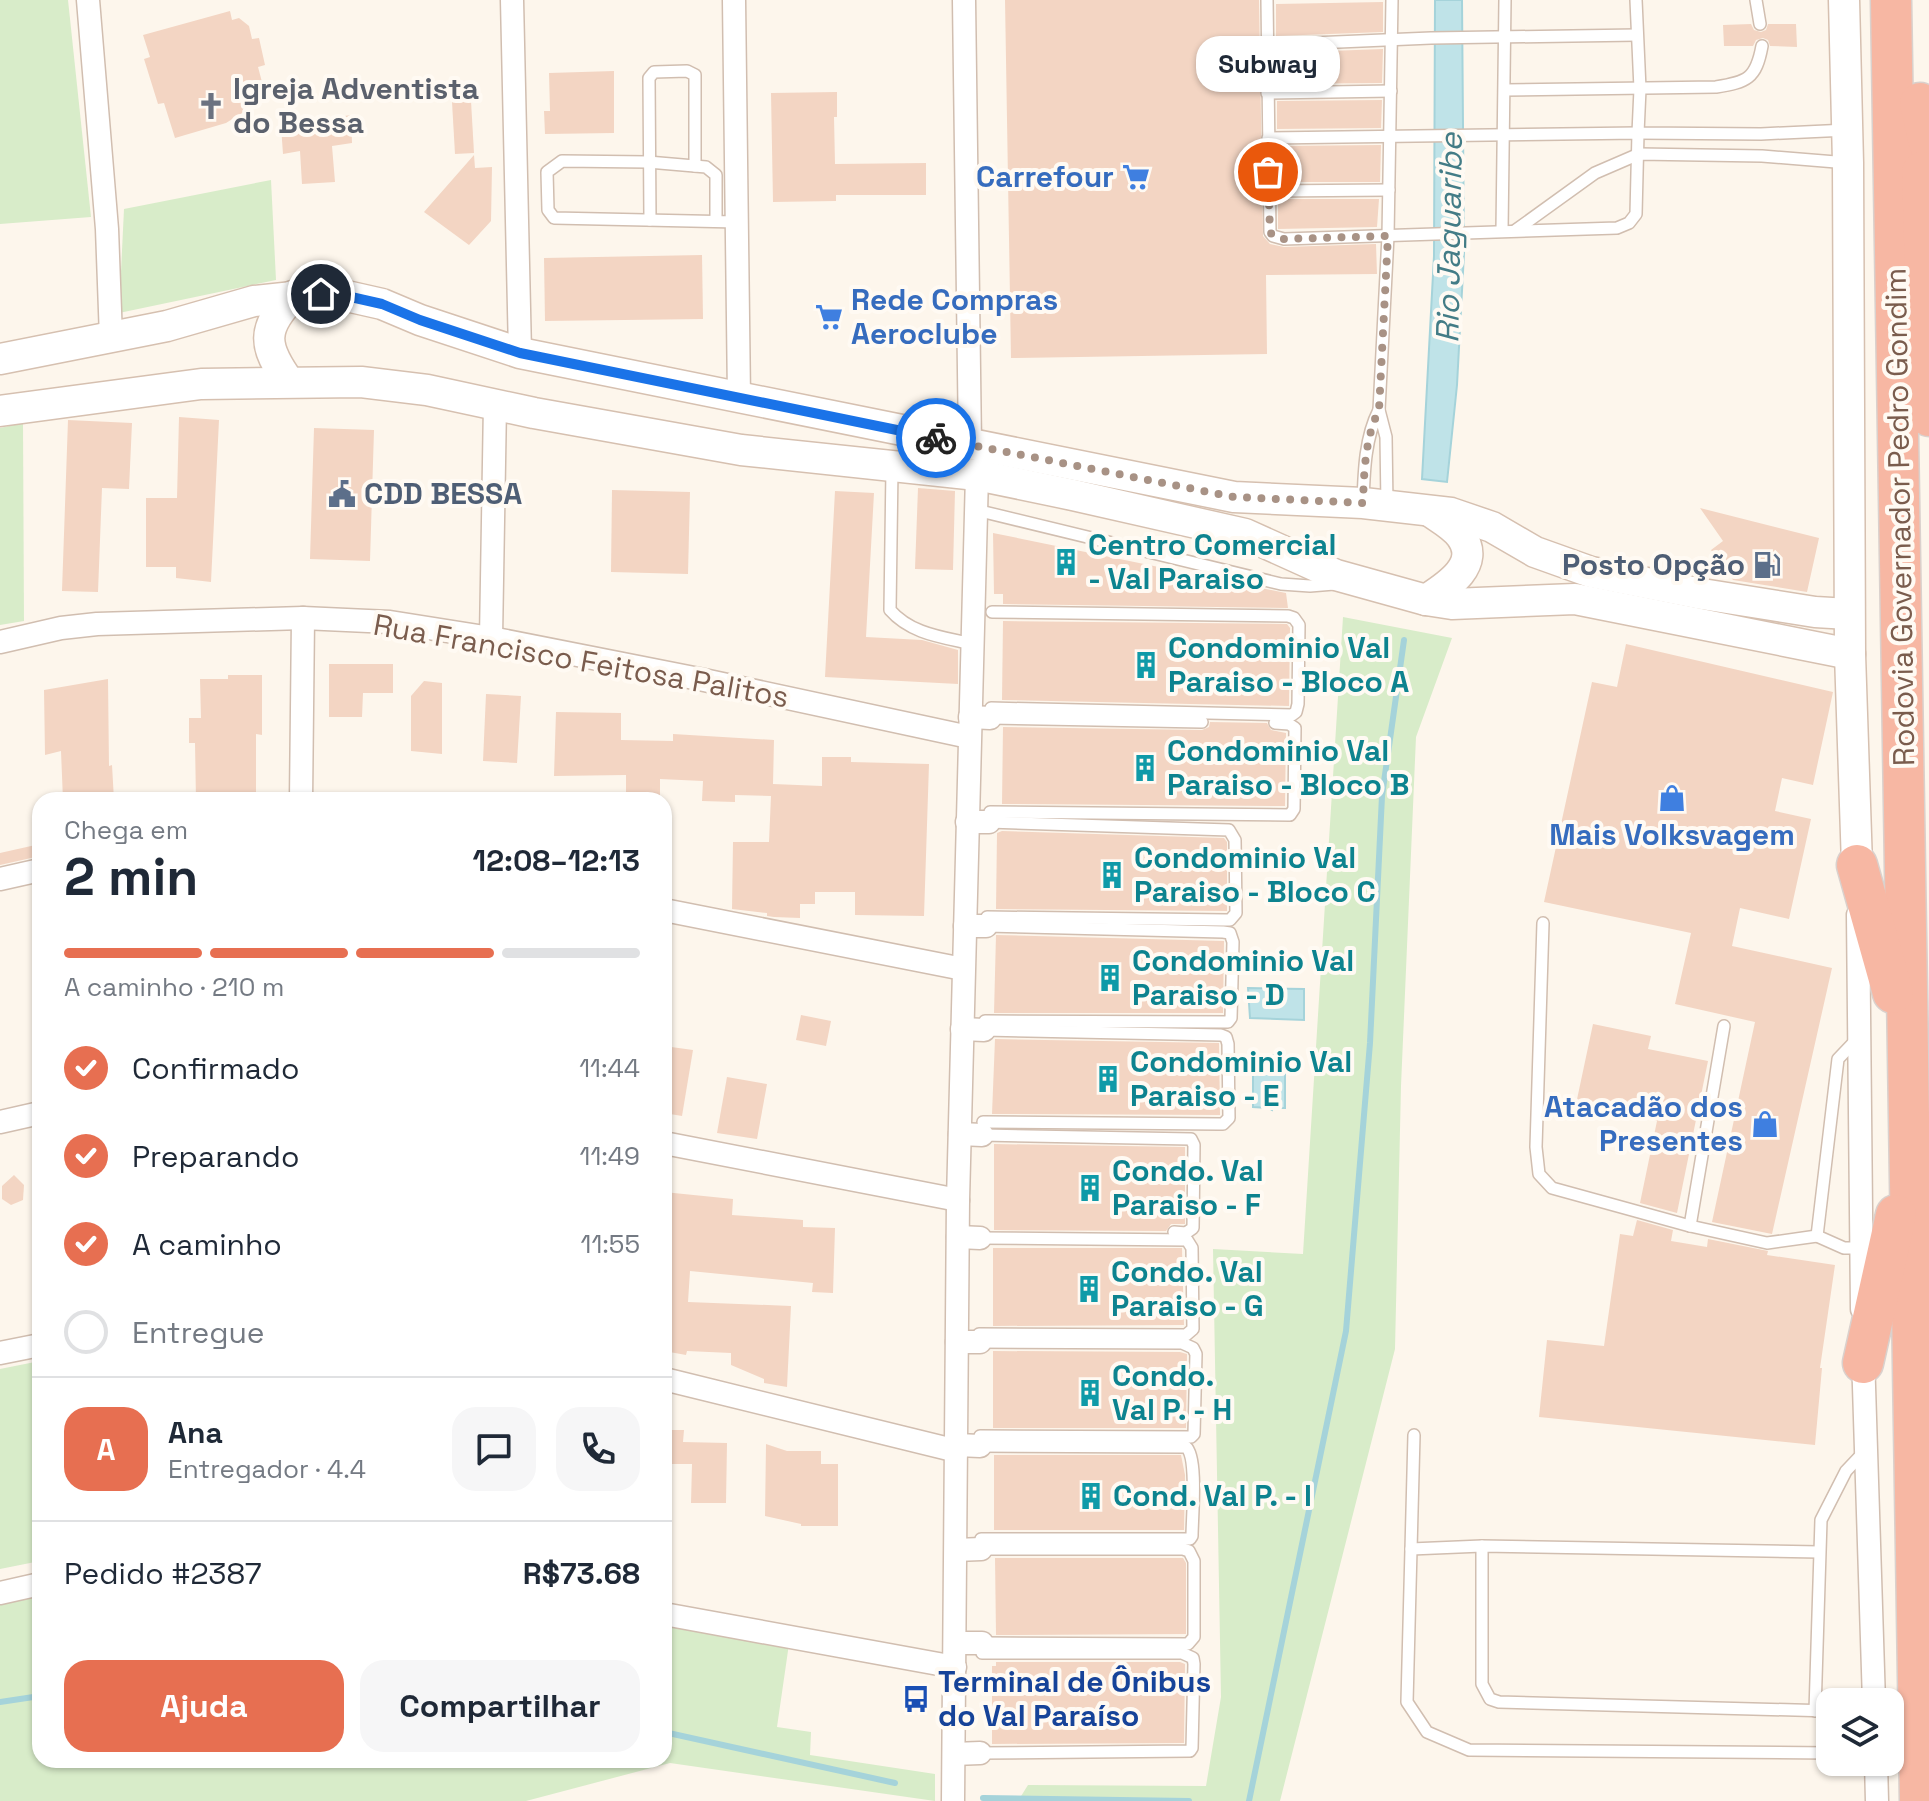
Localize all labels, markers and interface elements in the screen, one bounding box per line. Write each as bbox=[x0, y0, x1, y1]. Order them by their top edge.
callout: Subway bbox=[1196, 36, 1340, 92]
text: Subway bbox=[1218, 47, 1318, 81]
place label: Igreja Adventista do Bessa bbox=[233, 69, 479, 142]
church icon: Igreja Adventista do Bessa bbox=[196, 91, 226, 121]
water label: Rio Jaguaribe bbox=[1427, 132, 1471, 343]
pin bbox=[1234, 138, 1302, 206]
icon: bag bbox=[1246, 150, 1290, 194]
place label: Carrefour bbox=[976, 157, 1114, 196]
supermarket icon: Carrefour bbox=[1121, 162, 1151, 192]
pin bbox=[287, 260, 355, 328]
street label: Rodovia Governador Pedro Gondim bbox=[1876, 267, 1923, 767]
icon: home bbox=[299, 272, 343, 316]
place label: Rede Compras Aeroclube bbox=[851, 280, 1058, 353]
supermarket icon: Rede Compras Aeroclube bbox=[814, 302, 844, 332]
courier bbox=[896, 398, 976, 478]
icon: bike bbox=[914, 416, 958, 460]
place label: CDD BESSA bbox=[364, 474, 522, 513]
public building icon: CDD BESSA bbox=[327, 479, 357, 509]
place label: Centro Comercial - Val Paraiso bbox=[1088, 525, 1337, 598]
place label: Posto Opção bbox=[1562, 545, 1745, 584]
building icon: Centro Comercial - Val Paraiso bbox=[1051, 547, 1081, 577]
fuel station icon: Posto Opção bbox=[1752, 550, 1782, 580]
street label: Rua Francisco Feitosa Palitos bbox=[370, 605, 792, 716]
place label: Condominio Val Paraiso - Bloco A bbox=[1168, 628, 1409, 701]
building icon: Condominio Val Paraiso - Bloco A bbox=[1131, 650, 1161, 680]
place label: Condominio Val Paraiso - Bloco B bbox=[1167, 731, 1409, 804]
building icon: Condominio Val Paraiso - Bloco B bbox=[1130, 753, 1160, 783]
shop icon: Mais Volksvagem bbox=[1657, 783, 1687, 813]
text: Chega em bbox=[64, 813, 188, 847]
place label: Mais Volksvagem bbox=[1549, 815, 1795, 854]
place label: Condominio Val Paraiso - Bloco C bbox=[1134, 838, 1376, 911]
text: 12:08–12:13 bbox=[473, 841, 640, 880]
text: 2 min bbox=[64, 844, 198, 910]
building icon: Condominio Val Paraiso - Bloco C bbox=[1097, 860, 1127, 890]
place label: Condominio Val Paraiso - D bbox=[1132, 941, 1354, 1014]
building icon: Condominio Val Paraiso - D bbox=[1095, 963, 1125, 993]
text: A caminho · 210 m bbox=[64, 970, 284, 1004]
place label: Condominio Val Paraiso - E bbox=[1130, 1042, 1352, 1115]
icon: check bbox=[64, 1046, 108, 1090]
text: Confirmado bbox=[132, 1049, 299, 1088]
text: 11:44 bbox=[579, 1051, 640, 1085]
building icon: Condominio Val Paraiso - E bbox=[1093, 1064, 1123, 1094]
place label: Atacadão dos Presentes bbox=[1544, 1087, 1743, 1160]
shop icon: Atacadão dos Presentes bbox=[1750, 1109, 1780, 1139]
icon: check bbox=[64, 1134, 108, 1178]
text: Preparando bbox=[132, 1137, 299, 1176]
text: 11:49 bbox=[580, 1139, 640, 1173]
place label: Condo. Val Paraiso - F bbox=[1112, 1151, 1264, 1224]
building icon: Condo. Val Paraiso - F bbox=[1075, 1173, 1105, 1203]
icon: check bbox=[64, 1222, 108, 1266]
text: A caminho bbox=[132, 1225, 282, 1264]
text: 11:55 bbox=[581, 1227, 640, 1261]
place label: Condo. Val Paraiso - G bbox=[1111, 1252, 1264, 1325]
building icon: Condo. Val Paraiso - G bbox=[1074, 1274, 1104, 1304]
text: Entregue bbox=[132, 1313, 265, 1352]
place label: Condo. Val P. - H bbox=[1112, 1356, 1232, 1429]
building icon: Condo. Val P. - H bbox=[1075, 1378, 1105, 1408]
button: chat bbox=[452, 1407, 536, 1491]
button: phone bbox=[556, 1407, 640, 1491]
text: Ana bbox=[168, 1413, 223, 1452]
text: A bbox=[96, 1430, 116, 1469]
text: Entregador · 4.4 bbox=[168, 1452, 366, 1486]
place label: Cond. Val P. - I bbox=[1113, 1476, 1312, 1515]
building icon: Cond. Val P. - I bbox=[1076, 1481, 1106, 1511]
text: Pedido #2387 bbox=[64, 1554, 262, 1593]
text: R$73.68 bbox=[523, 1554, 640, 1593]
button: Ajuda bbox=[64, 1660, 344, 1752]
button: Compartilhar bbox=[360, 1660, 640, 1752]
place label: Terminal de Ônibus do Val Paraíso bbox=[938, 1662, 1211, 1735]
bus stop icon: Terminal de Ônibus do Val Paraíso bbox=[901, 1684, 931, 1714]
map controls bbox=[1816, 1688, 1904, 1776]
button: layers bbox=[1816, 1688, 1904, 1776]

